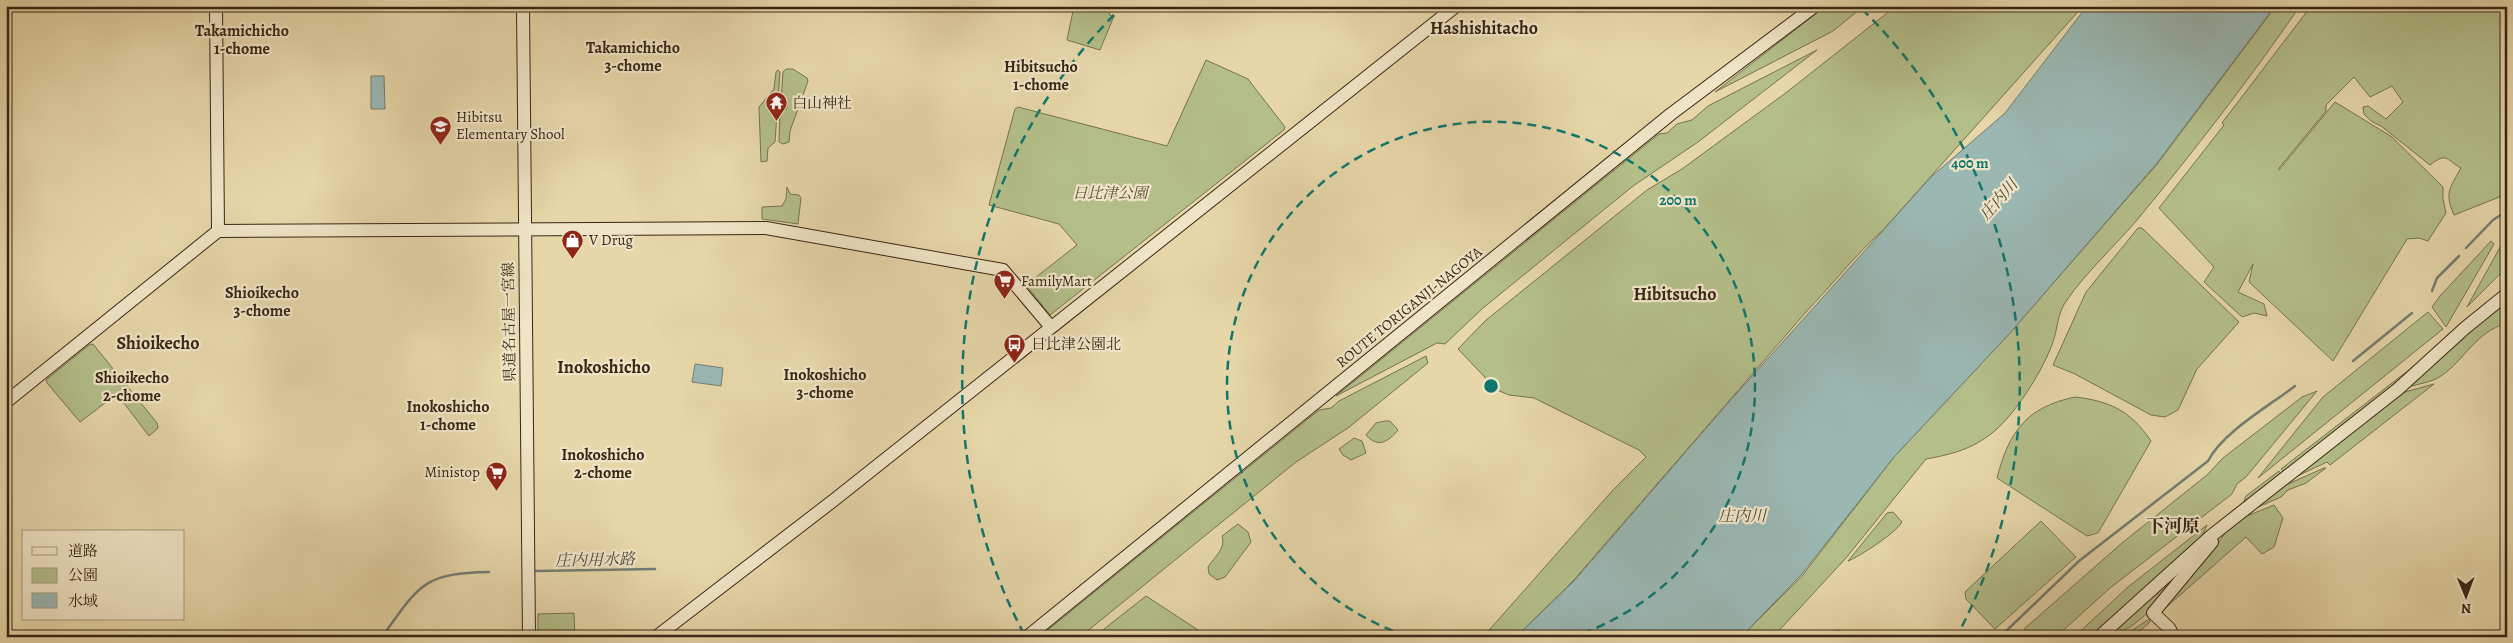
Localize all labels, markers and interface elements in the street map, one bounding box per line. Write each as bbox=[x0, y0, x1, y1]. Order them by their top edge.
district label: Hashishitacho bbox=[1430, 16, 1538, 40]
district label: Takamichicho 1-chome bbox=[195, 20, 289, 60]
district label: Takamichicho 3-chome bbox=[586, 37, 680, 77]
district label: Hibitsucho 1-chome bbox=[1004, 56, 1078, 96]
temple icon: 白山神社 bbox=[764, 91, 788, 122]
place label: 白山神社 bbox=[792, 93, 852, 113]
place label: Hibitsu Elementary Shool bbox=[456, 107, 565, 144]
school or university icon: Hibitsu Elementary Shool bbox=[428, 114, 452, 145]
text: 400 m bbox=[1951, 153, 1989, 173]
water label: 庄内川 bbox=[1975, 173, 2024, 225]
park label: 日比津公園 bbox=[1072, 183, 1150, 203]
text: 200 m bbox=[1659, 190, 1697, 210]
shop icon: V Drug bbox=[561, 228, 585, 259]
place label: V Drug bbox=[588, 230, 634, 250]
street label: ROUTE TORIGANJI-NAGOYA bbox=[1332, 242, 1486, 372]
street label: 県道名古屋一宮線 bbox=[498, 262, 520, 382]
supermarket icon: FamilyMart bbox=[993, 269, 1017, 300]
place label: FamilyMart bbox=[1021, 271, 1092, 291]
district label: Shioikecho 3-chome bbox=[225, 282, 299, 322]
district label: Hibitsucho bbox=[1634, 282, 1716, 306]
district label: Shioikecho bbox=[116, 331, 200, 355]
bus stop icon: 日比津公園北 bbox=[1003, 332, 1027, 363]
place label: 日比津公園北 bbox=[1031, 334, 1121, 354]
district label: Inokoshicho bbox=[557, 355, 651, 379]
district label: Inokoshicho 3-chome bbox=[784, 364, 866, 404]
district label: Shioikecho 2-chome bbox=[95, 367, 169, 407]
centre of rings bbox=[1482, 377, 1500, 395]
district label: Inokoshicho 1-chome bbox=[407, 396, 489, 436]
district label: Inokoshicho 2-chome bbox=[562, 444, 644, 484]
supermarket icon: Ministop bbox=[484, 460, 508, 491]
place label: Ministop bbox=[424, 462, 480, 482]
water label: 庄内川 bbox=[1718, 505, 1768, 527]
district label: 下河原 bbox=[2146, 514, 2200, 538]
legend bbox=[22, 530, 185, 620]
text: 道路 bbox=[68, 541, 98, 561]
water label: 庄内用水路 bbox=[555, 548, 636, 572]
text: 公園 bbox=[68, 565, 98, 585]
north arrow bbox=[2440, 570, 2490, 620]
text: 水域 bbox=[68, 591, 98, 611]
text: N bbox=[2461, 599, 2471, 618]

